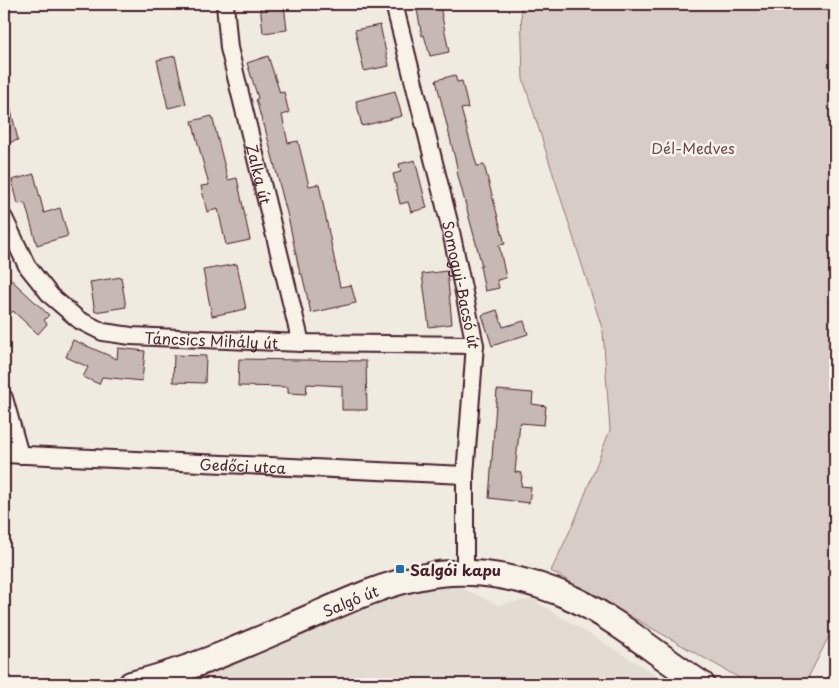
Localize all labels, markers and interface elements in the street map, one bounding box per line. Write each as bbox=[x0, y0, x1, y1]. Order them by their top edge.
park label: Dél-Medves bbox=[651, 136, 735, 159]
street label: Zalka út bbox=[241, 142, 278, 207]
street label: Somogyi-Bacsó út bbox=[437, 218, 487, 350]
street label: Táncsics Mihály út bbox=[144, 325, 279, 354]
street label: Gedőci utca bbox=[199, 451, 287, 478]
place label: Salgói kapu bbox=[410, 558, 501, 581]
marker: Salgói kapu bbox=[394, 563, 406, 575]
street label: Salgó út bbox=[318, 578, 381, 622]

